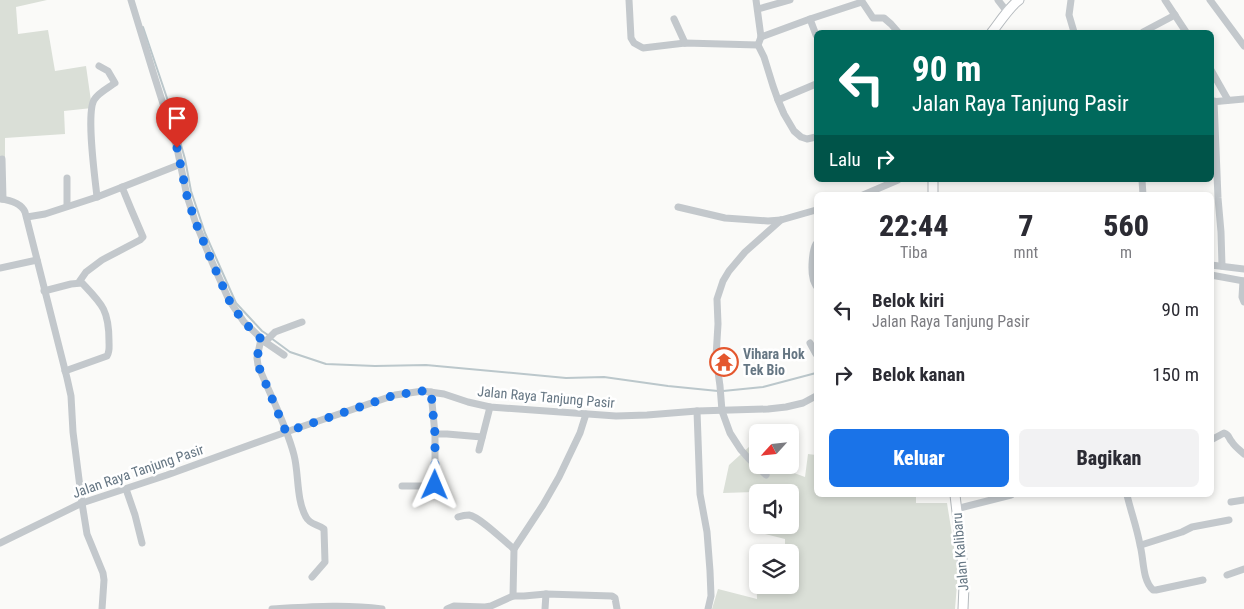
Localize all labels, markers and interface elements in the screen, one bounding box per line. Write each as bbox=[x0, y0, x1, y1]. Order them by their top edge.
text: 90 m bbox=[912, 49, 981, 90]
icon: left bbox=[829, 50, 894, 115]
text: Jalan Raya Tanjung Pasir bbox=[912, 91, 1129, 116]
pin bbox=[156, 97, 198, 148]
icon: arrive bbox=[163, 104, 191, 132]
icon: right bbox=[871, 145, 899, 173]
text: Lalu bbox=[829, 148, 861, 171]
text: 22:44 bbox=[879, 208, 949, 243]
text: 7 bbox=[1018, 208, 1033, 243]
text: 560 bbox=[1103, 208, 1149, 243]
text: Tiba bbox=[900, 243, 928, 262]
text: mnt bbox=[1014, 243, 1038, 262]
text: m bbox=[1120, 243, 1132, 262]
text: Belok kiri bbox=[872, 289, 944, 312]
icon: left bbox=[829, 296, 857, 324]
text: 90 m bbox=[1162, 298, 1199, 321]
text: Jalan Raya Tanjung Pasir bbox=[872, 312, 1030, 331]
place label: Vihara Hok Tek Bio bbox=[743, 346, 805, 378]
temple icon: Vihara Hok Tek Bio bbox=[709, 347, 739, 377]
icon: right bbox=[829, 361, 857, 389]
text: Belok kanan bbox=[872, 363, 965, 386]
text: 150 m bbox=[1152, 363, 1199, 386]
street label: Jalan Raya Tanjung Pasir bbox=[477, 383, 615, 411]
north arrow bbox=[749, 424, 799, 474]
map controls bbox=[749, 424, 799, 594]
button: Keluar bbox=[829, 429, 1009, 487]
button: Bagikan bbox=[1019, 429, 1199, 487]
street label: Jalan Raya Tanjung Pasir bbox=[70, 441, 206, 501]
position arrow bbox=[408, 458, 460, 510]
button: sound bbox=[749, 484, 799, 534]
street label: Jalan Kalibaru bbox=[949, 512, 971, 592]
button: layers bbox=[749, 544, 799, 594]

